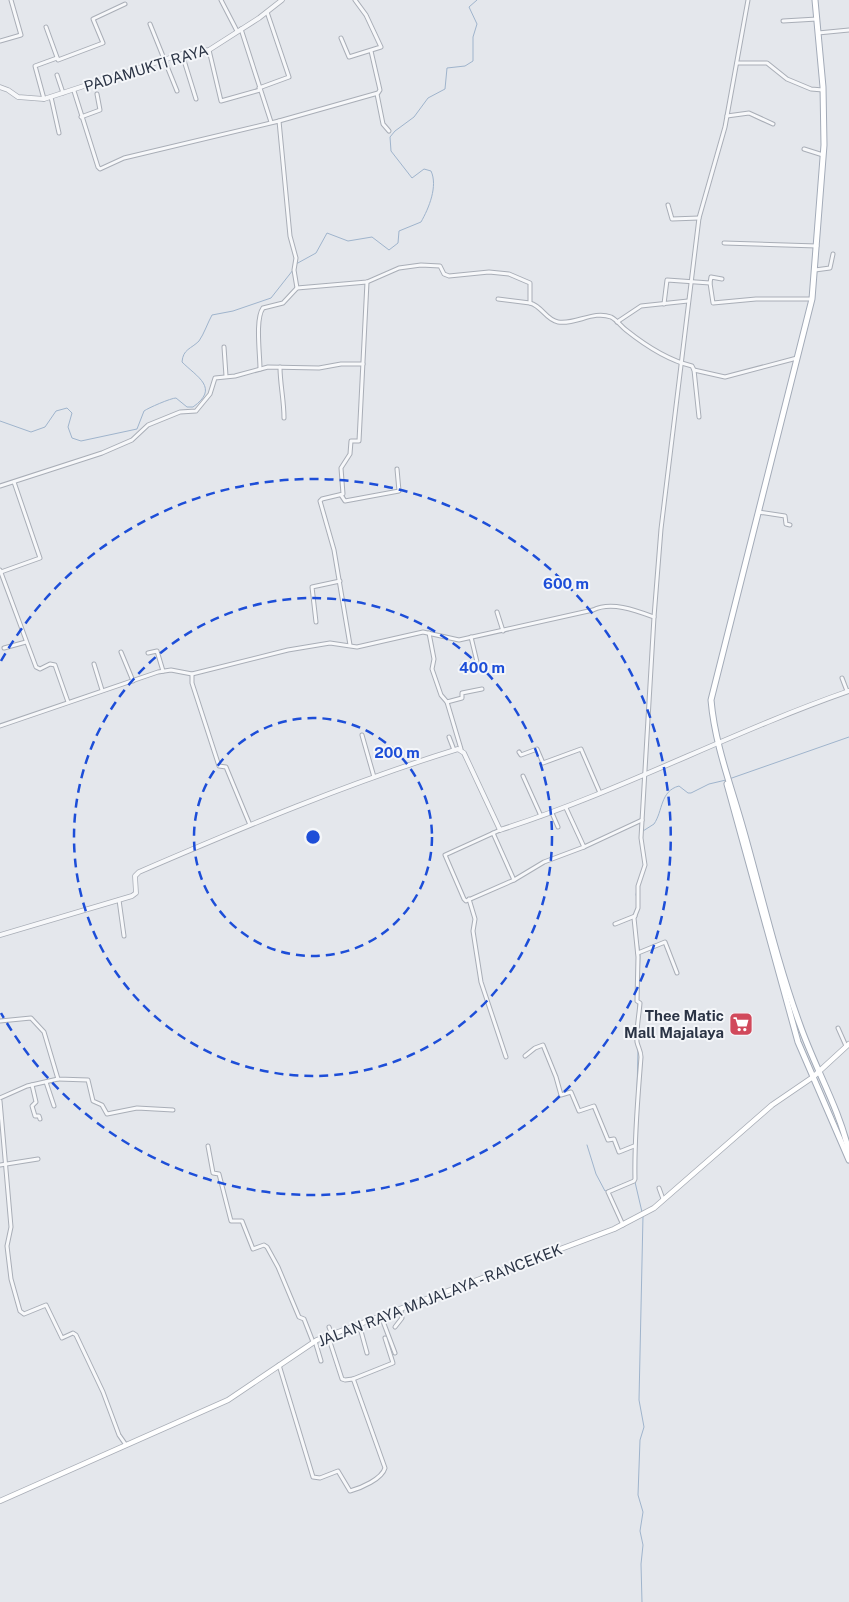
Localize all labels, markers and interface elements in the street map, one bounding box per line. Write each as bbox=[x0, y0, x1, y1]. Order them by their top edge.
street label: PADAMUKTI RAYA bbox=[82, 41, 211, 95]
text: 600 m bbox=[543, 575, 589, 592]
text: 400 m bbox=[459, 659, 505, 676]
text: 200 m bbox=[374, 744, 420, 761]
centre of rings bbox=[304, 828, 322, 846]
place label: Thee Matic Mall Majalaya bbox=[624, 1007, 724, 1041]
supermarket icon: Thee Matic Mall Majalaya bbox=[728, 1011, 754, 1037]
street label: JALAN RAYA MAJALAYA - RANCEKEK bbox=[316, 1240, 564, 1350]

